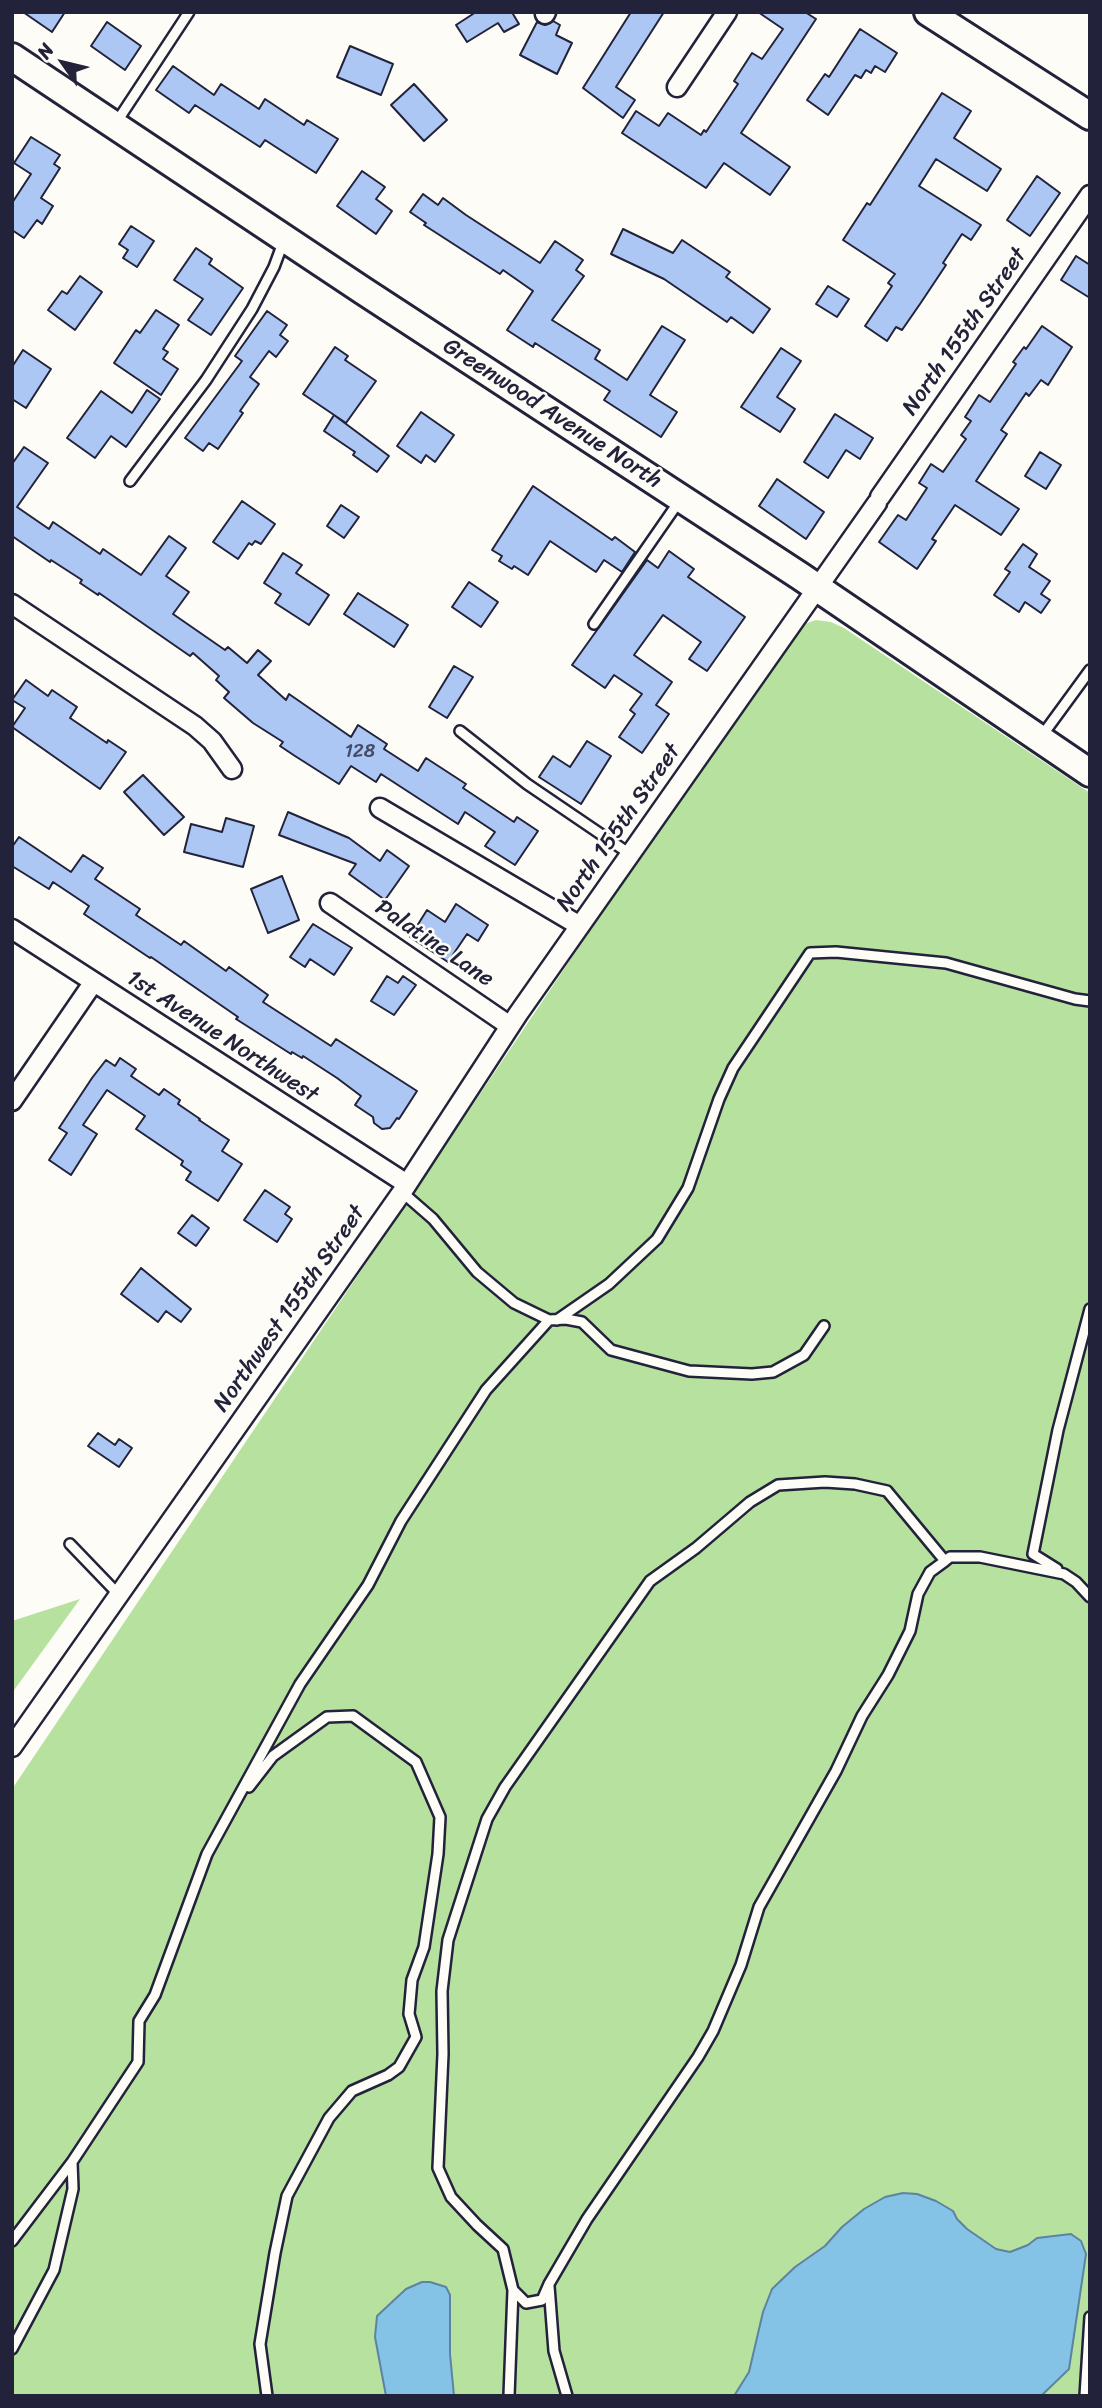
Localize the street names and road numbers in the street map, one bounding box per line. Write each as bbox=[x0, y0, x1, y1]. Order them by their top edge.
street label: North 155th Street bbox=[897, 243, 1033, 421]
street label: Greenwood Avenue North bbox=[437, 333, 667, 495]
street label: North 155th Street bbox=[551, 739, 687, 917]
street label: Palatine Lane bbox=[370, 894, 498, 994]
street label: 1st Avenue Northwest bbox=[121, 965, 323, 1109]
street label: Northwest 155th Street bbox=[208, 1200, 372, 1418]

